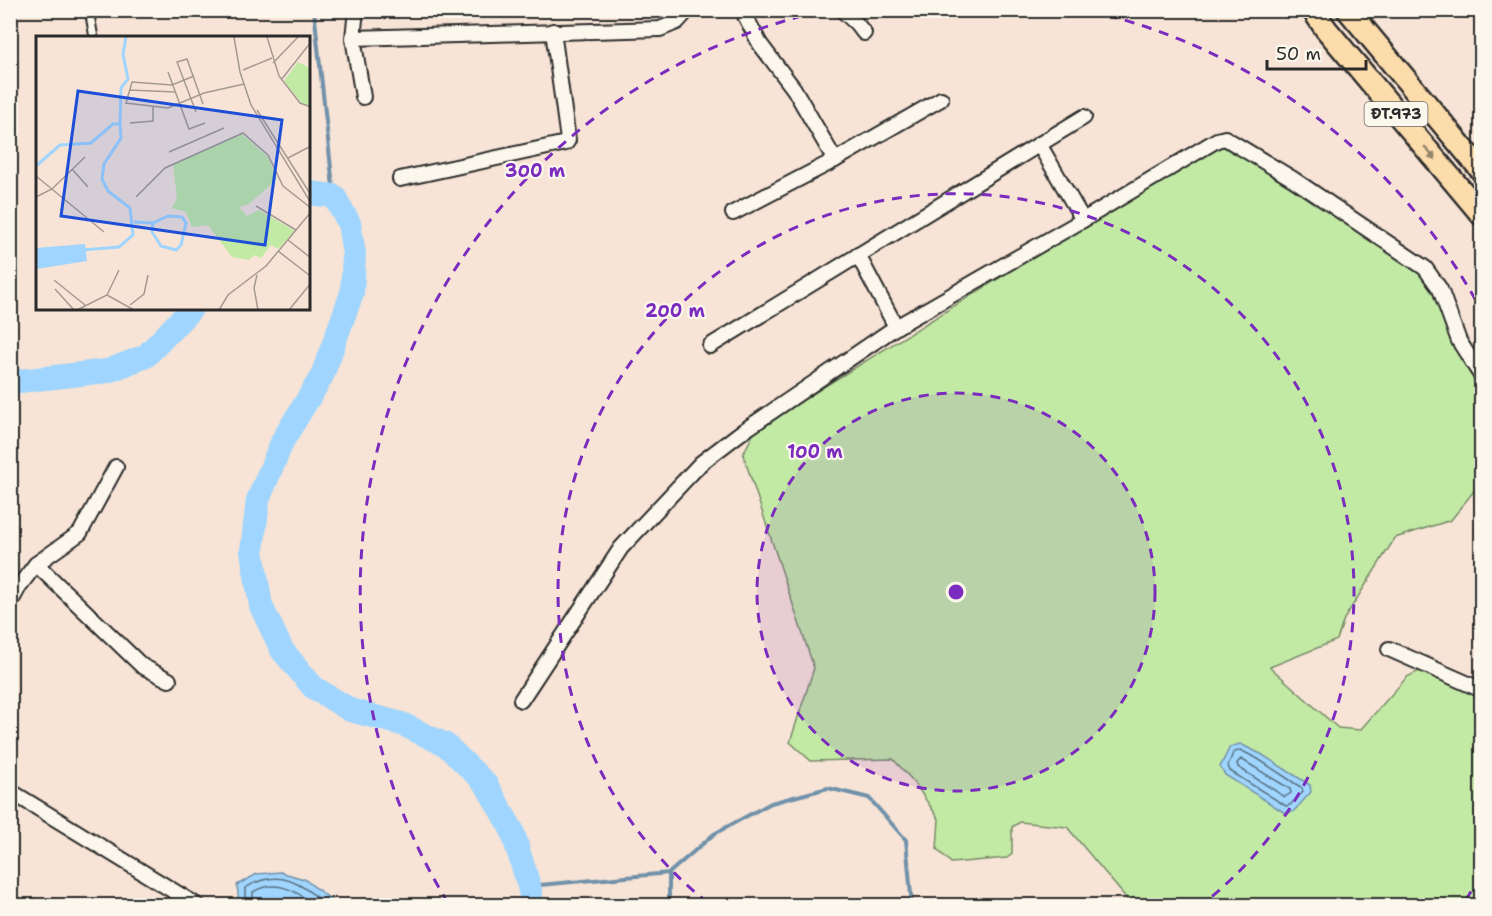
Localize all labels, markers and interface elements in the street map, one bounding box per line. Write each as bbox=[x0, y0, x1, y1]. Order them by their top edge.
scale bar bbox=[1267, 33, 1366, 71]
inset map bbox=[36, 36, 310, 310]
text: 50 m bbox=[1276, 42, 1321, 66]
road number: ĐT.973 bbox=[1364, 102, 1428, 126]
one-way arrow bbox=[1423, 145, 1436, 161]
text: 300 m bbox=[505, 159, 566, 183]
text: 200 m bbox=[645, 299, 706, 323]
text: 100 m bbox=[787, 440, 843, 464]
centre of rings bbox=[946, 582, 966, 602]

